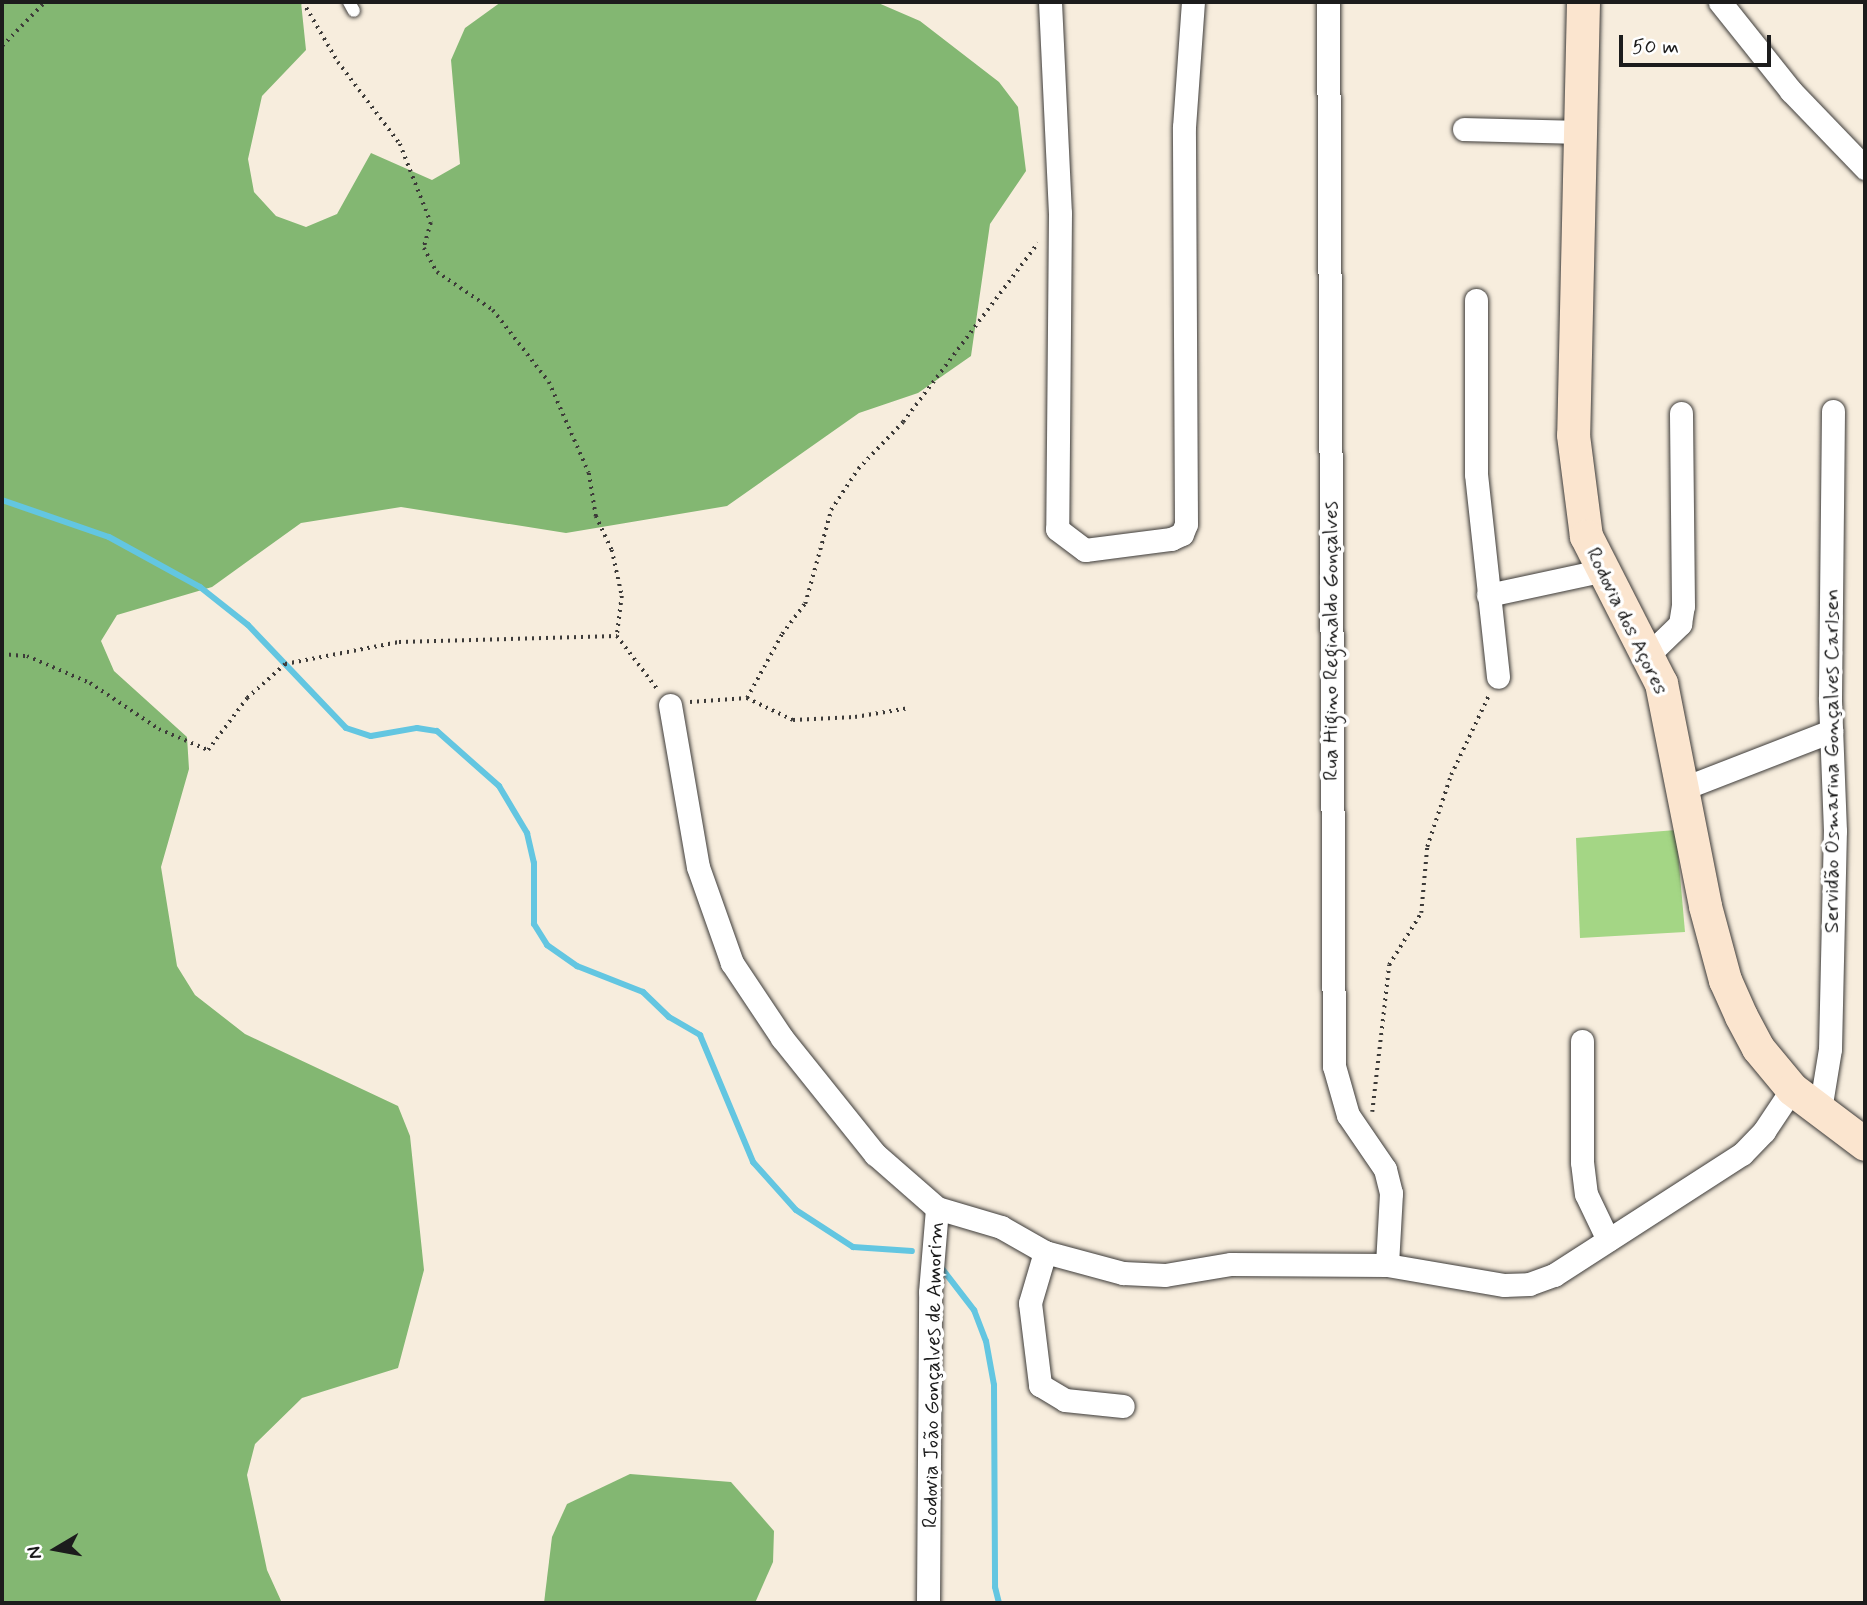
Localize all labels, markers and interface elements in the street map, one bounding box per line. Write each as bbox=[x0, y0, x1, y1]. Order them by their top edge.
scale bar bbox=[1622, 21, 1774, 65]
text: 50 m bbox=[1632, 33, 1679, 61]
street label: Rua Higino Reginaldo Gonçalves bbox=[1318, 499, 1344, 783]
street label: Rodovia dos Açores bbox=[1580, 543, 1674, 699]
street label: Servidão Osmarina Gonçalves Carlsen bbox=[1819, 593, 1845, 929]
street label: Rodovia João Gonçalves de Amorim bbox=[918, 1221, 948, 1529]
north arrow bbox=[21, 1514, 91, 1584]
text: N bbox=[21, 1544, 48, 1561]

